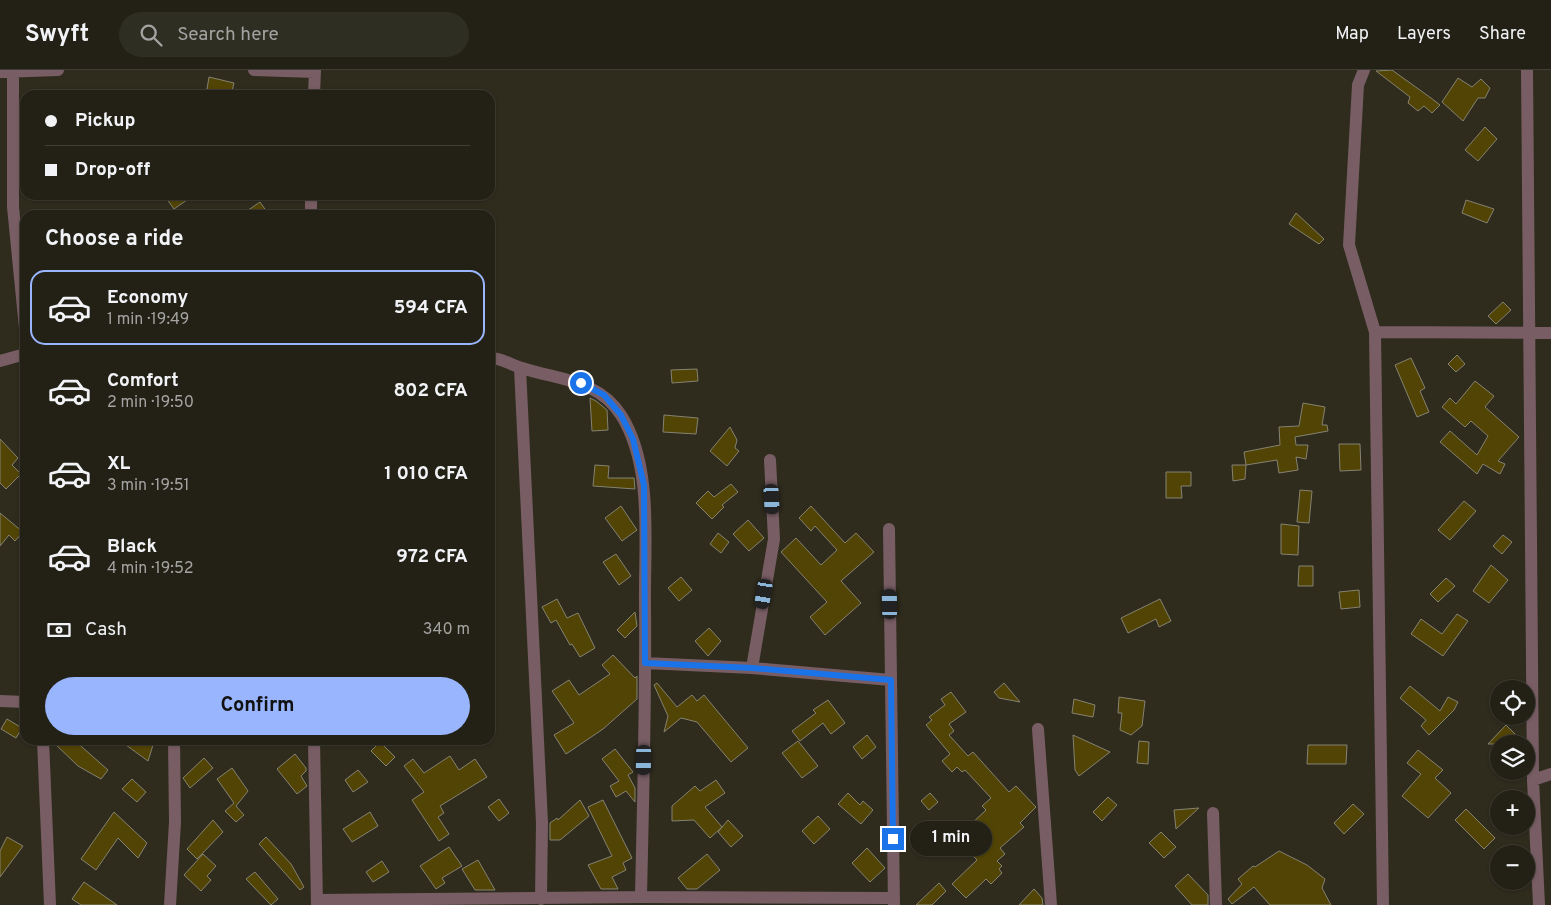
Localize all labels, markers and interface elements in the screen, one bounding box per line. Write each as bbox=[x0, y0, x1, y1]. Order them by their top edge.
search box bbox=[119, 12, 469, 57]
text: Swyft bbox=[25, 20, 89, 50]
icon: search bbox=[137, 21, 165, 49]
text: Search here bbox=[177, 23, 279, 47]
text: Map bbox=[1335, 23, 1369, 46]
text: Layers bbox=[1397, 23, 1451, 46]
text: Share bbox=[1479, 23, 1526, 46]
text: Pickup bbox=[75, 109, 135, 133]
text: Drop-off bbox=[75, 158, 150, 182]
text: Choose a ride bbox=[45, 226, 183, 253]
icon: car bbox=[47, 285, 92, 330]
text: Economy bbox=[107, 286, 188, 310]
text: 594 CFA bbox=[394, 296, 468, 320]
text: 1 min · 19:49 bbox=[107, 310, 189, 330]
icon: car bbox=[47, 368, 92, 413]
text: Comfort bbox=[107, 369, 179, 393]
route start bbox=[570, 372, 592, 394]
text: 802 CFA bbox=[393, 379, 468, 403]
text: 2 min · 19:50 bbox=[107, 393, 194, 413]
icon: car bbox=[47, 451, 92, 496]
text: XL bbox=[107, 452, 130, 476]
text: 1 010 CFA bbox=[384, 462, 468, 486]
text: 3 min · 19:51 bbox=[107, 476, 190, 496]
car bbox=[763, 484, 780, 514]
icon: car bbox=[47, 534, 92, 579]
text: Black bbox=[107, 535, 157, 559]
text: 972 CFA bbox=[396, 545, 468, 569]
text: 4 min · 19:52 bbox=[107, 559, 194, 579]
car bbox=[754, 578, 773, 610]
car bbox=[882, 589, 897, 619]
icon: cash bbox=[45, 616, 73, 644]
text: Cash bbox=[85, 618, 127, 642]
text: 340 m bbox=[423, 620, 470, 640]
button: Confirm bbox=[45, 677, 470, 735]
map controls bbox=[1490, 680, 1535, 890]
button: locate bbox=[1490, 680, 1535, 725]
button: layers bbox=[1490, 735, 1535, 780]
car bbox=[636, 745, 651, 775]
button: + bbox=[1490, 790, 1535, 835]
callout: 1 min bbox=[910, 822, 993, 856]
route end bbox=[882, 828, 904, 850]
text: 1 min bbox=[932, 828, 970, 848]
button: − bbox=[1490, 845, 1535, 890]

